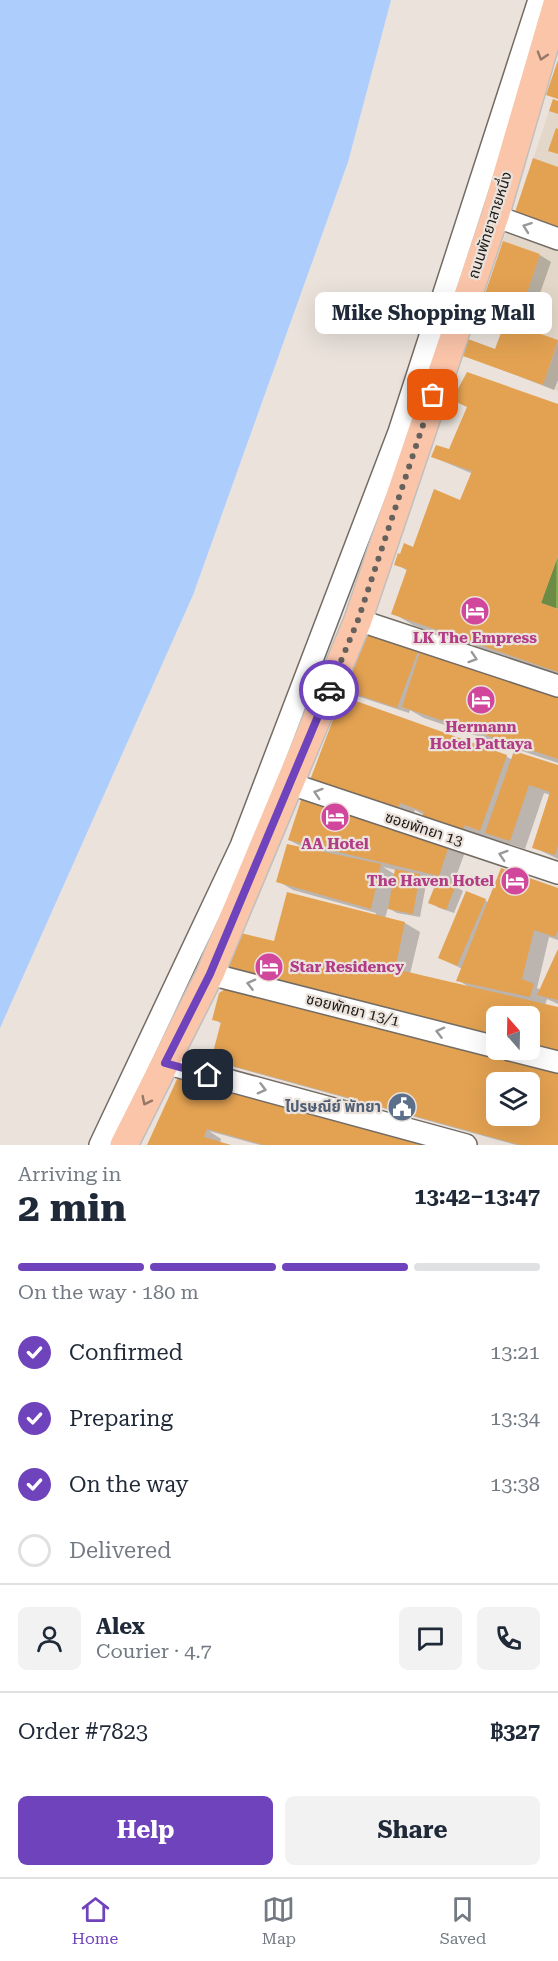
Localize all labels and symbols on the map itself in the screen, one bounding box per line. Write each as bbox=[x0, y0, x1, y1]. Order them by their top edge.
one-way arrow bbox=[537, 50, 549, 61]
street label: ถนนพัทยาสายหนึ่ง bbox=[462, 169, 516, 281]
one-way arrow bbox=[522, 222, 532, 235]
callout: Mike Shopping Mall bbox=[314, 293, 552, 335]
pin bbox=[407, 369, 458, 420]
hotel icon: LK The Empress bbox=[459, 595, 491, 627]
place label: LK The Empress bbox=[413, 629, 537, 647]
one-way arrow bbox=[467, 650, 478, 663]
courier bbox=[299, 660, 359, 720]
hotel icon: Hermann Hotel Pattaya bbox=[465, 684, 497, 716]
place label: Hermann Hotel Pattaya bbox=[430, 718, 532, 753]
one-way arrow bbox=[313, 788, 323, 801]
hotel icon: AA Hotel bbox=[319, 801, 351, 833]
street label: ซอยพัทยา 13 bbox=[383, 808, 465, 850]
place label: AA Hotel bbox=[301, 835, 369, 853]
one-way arrow bbox=[498, 850, 508, 862]
hotel icon: The Haven Hotel bbox=[499, 865, 531, 897]
place label: The Haven Hotel bbox=[367, 872, 494, 890]
hotel icon: Star Residency bbox=[253, 951, 285, 983]
place label: Star Residency bbox=[290, 958, 404, 976]
one-way arrow bbox=[246, 979, 256, 992]
street label: ซอยพัทยา 13/1 bbox=[304, 990, 402, 1030]
north arrow bbox=[486, 1006, 540, 1060]
one-way arrow bbox=[435, 1027, 445, 1040]
pin bbox=[182, 1049, 233, 1100]
one-way arrow bbox=[257, 1082, 267, 1095]
public building icon: ไปรษณีย์ พัทยา bbox=[386, 1091, 418, 1123]
one-way arrow bbox=[142, 1095, 153, 1105]
place label: ไปรษณีย์ พัทยา bbox=[285, 1098, 381, 1116]

